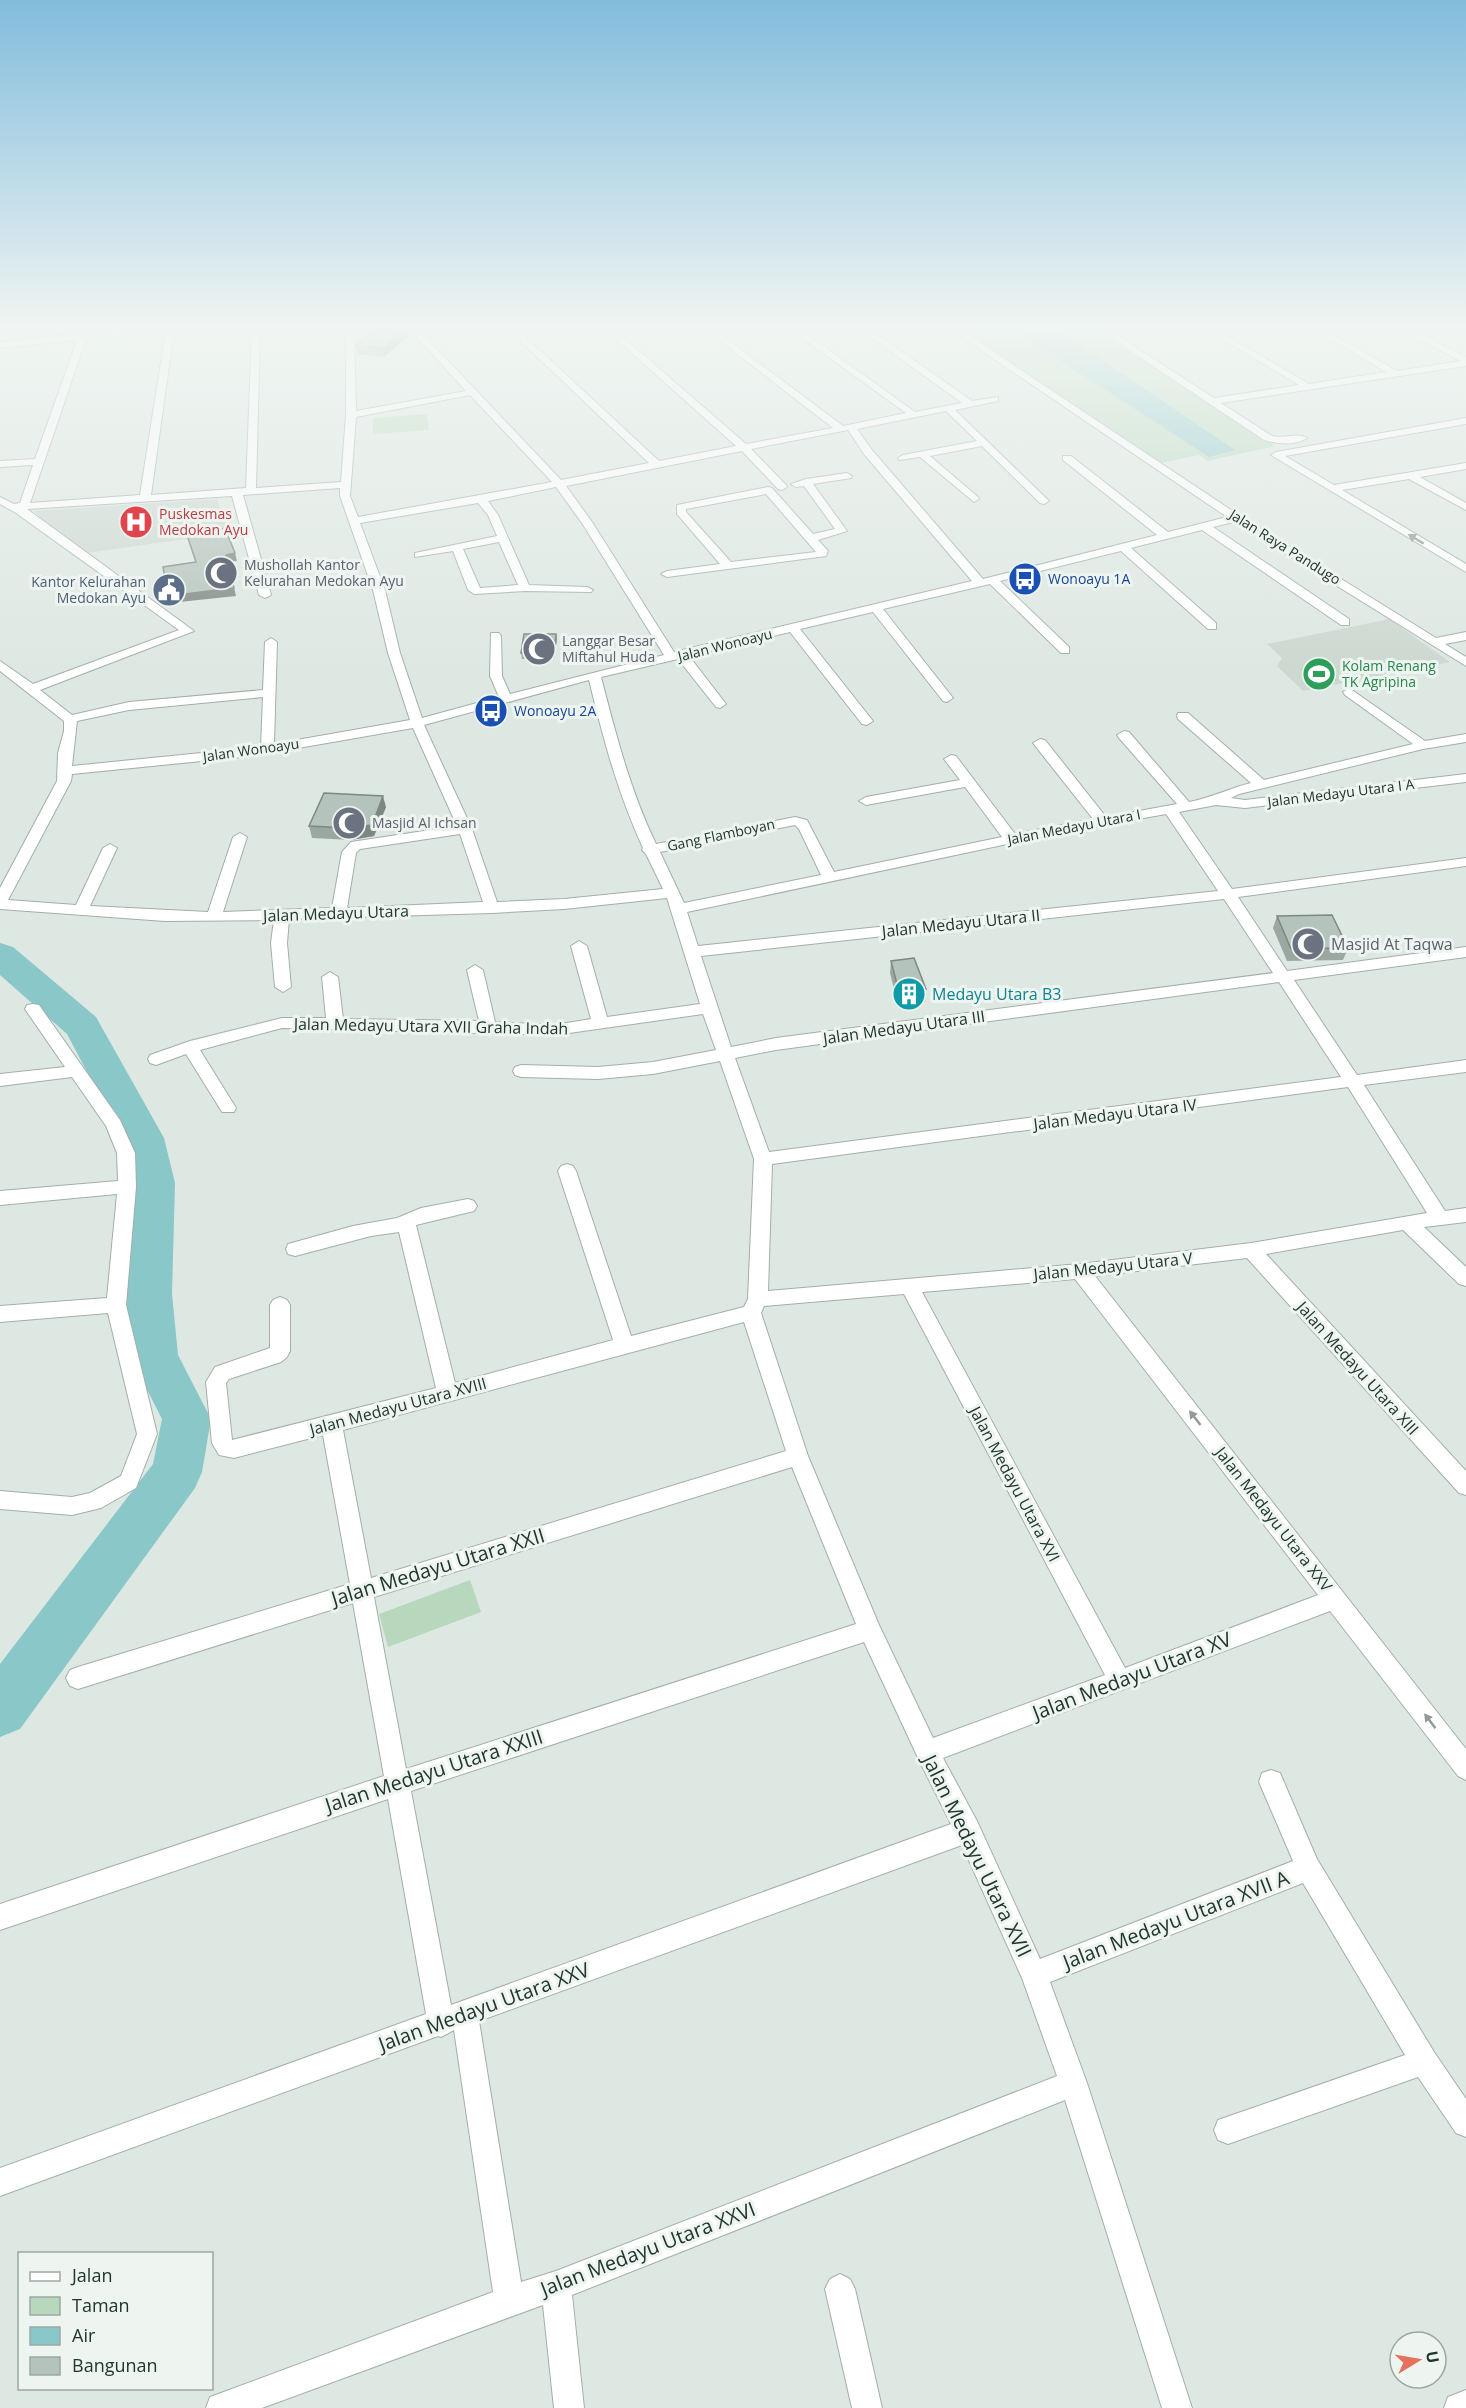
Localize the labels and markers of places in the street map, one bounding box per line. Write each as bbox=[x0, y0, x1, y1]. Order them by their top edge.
hospital icon: Puskesmas Medokan Ayu bbox=[118, 504, 154, 540]
place label: Puskesmas Medokan Ayu bbox=[159, 504, 248, 539]
mosque icon: Mushollah Kantor Kelurahan Medokan Ayu bbox=[203, 555, 239, 591]
place label: Mushollah Kantor Kelurahan Medokan Ayu bbox=[244, 555, 404, 590]
bus stop icon: Wonoayu 1A bbox=[1007, 561, 1043, 597]
place label: Wonoayu 1A bbox=[1048, 569, 1130, 588]
place label: Kantor Kelurahan Medokan Ayu bbox=[31, 572, 146, 607]
public building icon: Kantor Kelurahan Medokan Ayu bbox=[151, 572, 187, 608]
mosque icon: Langgar Besar Miftahul Huda bbox=[521, 631, 557, 667]
place label: Langgar Besar Miftahul Huda bbox=[562, 631, 655, 666]
sports icon: Kolam Renang TK Agripina bbox=[1301, 656, 1337, 692]
place label: Kolam Renang TK Agripina bbox=[1342, 656, 1436, 691]
bus stop icon: Wonoayu 2A bbox=[473, 693, 509, 729]
place label: Wonoayu 2A bbox=[514, 701, 596, 720]
mosque icon: Masjid Al Ichsan bbox=[331, 805, 367, 841]
place label: Masjid Al Ichsan bbox=[372, 813, 477, 832]
mosque icon: Masjid At Taqwa bbox=[1290, 926, 1326, 962]
place label: Masjid At Taqwa bbox=[1331, 933, 1453, 955]
building icon: Medayu Utara B3 bbox=[891, 976, 927, 1012]
place label: Medayu Utara B3 bbox=[932, 983, 1061, 1005]

